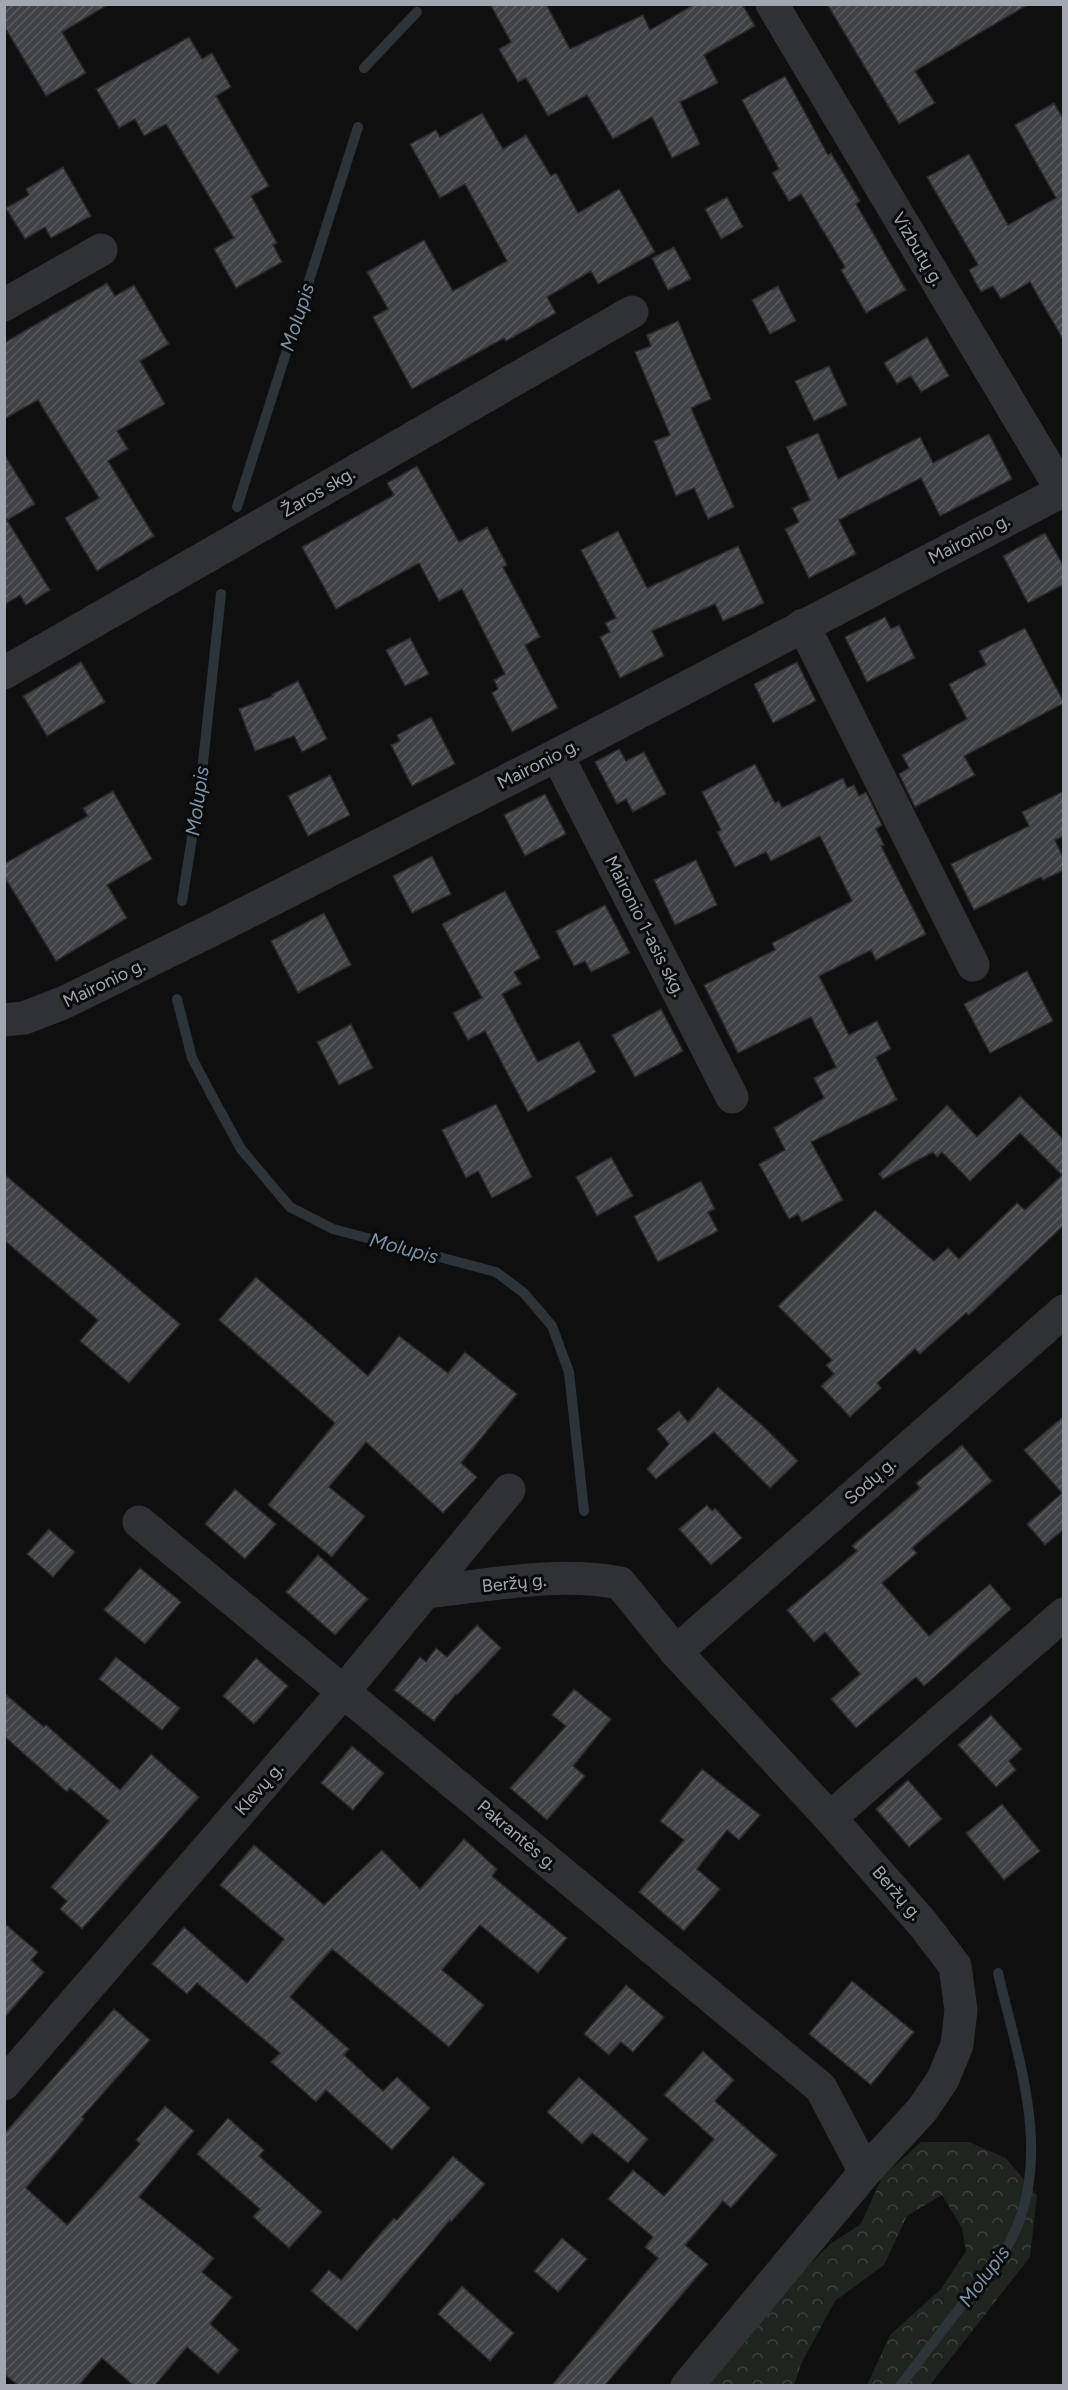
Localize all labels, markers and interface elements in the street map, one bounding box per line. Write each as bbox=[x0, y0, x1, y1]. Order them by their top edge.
street label: Vizbutų g. bbox=[888, 208, 948, 290]
water label: Molupis bbox=[275, 279, 319, 354]
street label: Žaros skg. bbox=[277, 462, 359, 522]
street label: Maironio g. bbox=[925, 509, 1013, 569]
street label: Maironio g. bbox=[494, 734, 582, 794]
water label: Molupis bbox=[180, 764, 214, 837]
street label: Maironio 1-asis skg. bbox=[600, 852, 690, 1000]
street label: Maironio g. bbox=[59, 954, 149, 1012]
water label: Molupis bbox=[367, 1227, 442, 1269]
street label: Sodų g. bbox=[840, 1453, 900, 1509]
street label: Beržų g. bbox=[481, 1569, 547, 1597]
street label: Klevų g. bbox=[230, 1758, 288, 1820]
street label: Pakrantės g. bbox=[473, 1795, 561, 1875]
street label: Beržų g. bbox=[868, 1861, 926, 1925]
water label: Molupis bbox=[953, 2240, 1015, 2311]

